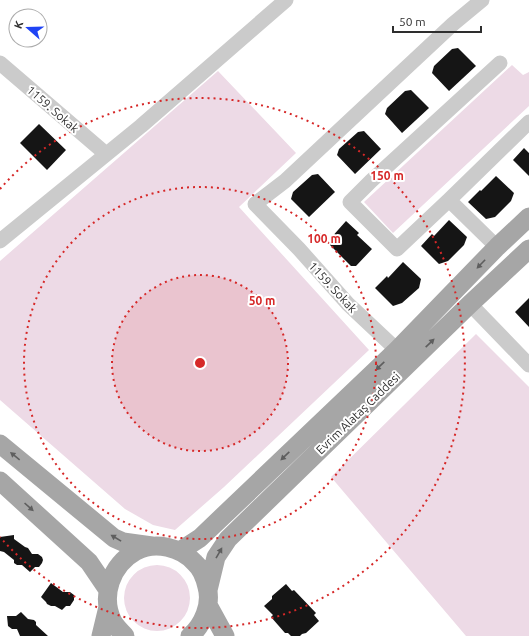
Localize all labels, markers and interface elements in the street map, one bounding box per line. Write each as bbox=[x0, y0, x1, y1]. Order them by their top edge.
north arrow bbox=[8, 8, 48, 48]
scale bar bbox=[393, 8, 481, 34]
text: 50 m bbox=[399, 15, 426, 28]
text: K bbox=[12, 18, 26, 30]
street label: 1159. Sokak bbox=[24, 83, 82, 135]
text: 150 m bbox=[370, 169, 404, 182]
text: 100 m bbox=[307, 232, 341, 245]
street label: 1159. Sokak bbox=[306, 259, 360, 315]
one-way arrow bbox=[476, 259, 485, 269]
text: 50 m bbox=[249, 294, 275, 307]
one-way arrow bbox=[425, 338, 435, 348]
centre of rings bbox=[193, 356, 207, 370]
one-way arrow bbox=[375, 361, 384, 370]
street label: Evrim Alataş Caddesi bbox=[313, 370, 403, 456]
one-way arrow bbox=[281, 451, 290, 460]
one-way arrow bbox=[9, 452, 20, 461]
one-way arrow bbox=[24, 502, 34, 512]
one-way arrow bbox=[110, 534, 122, 541]
one-way arrow bbox=[216, 547, 223, 559]

